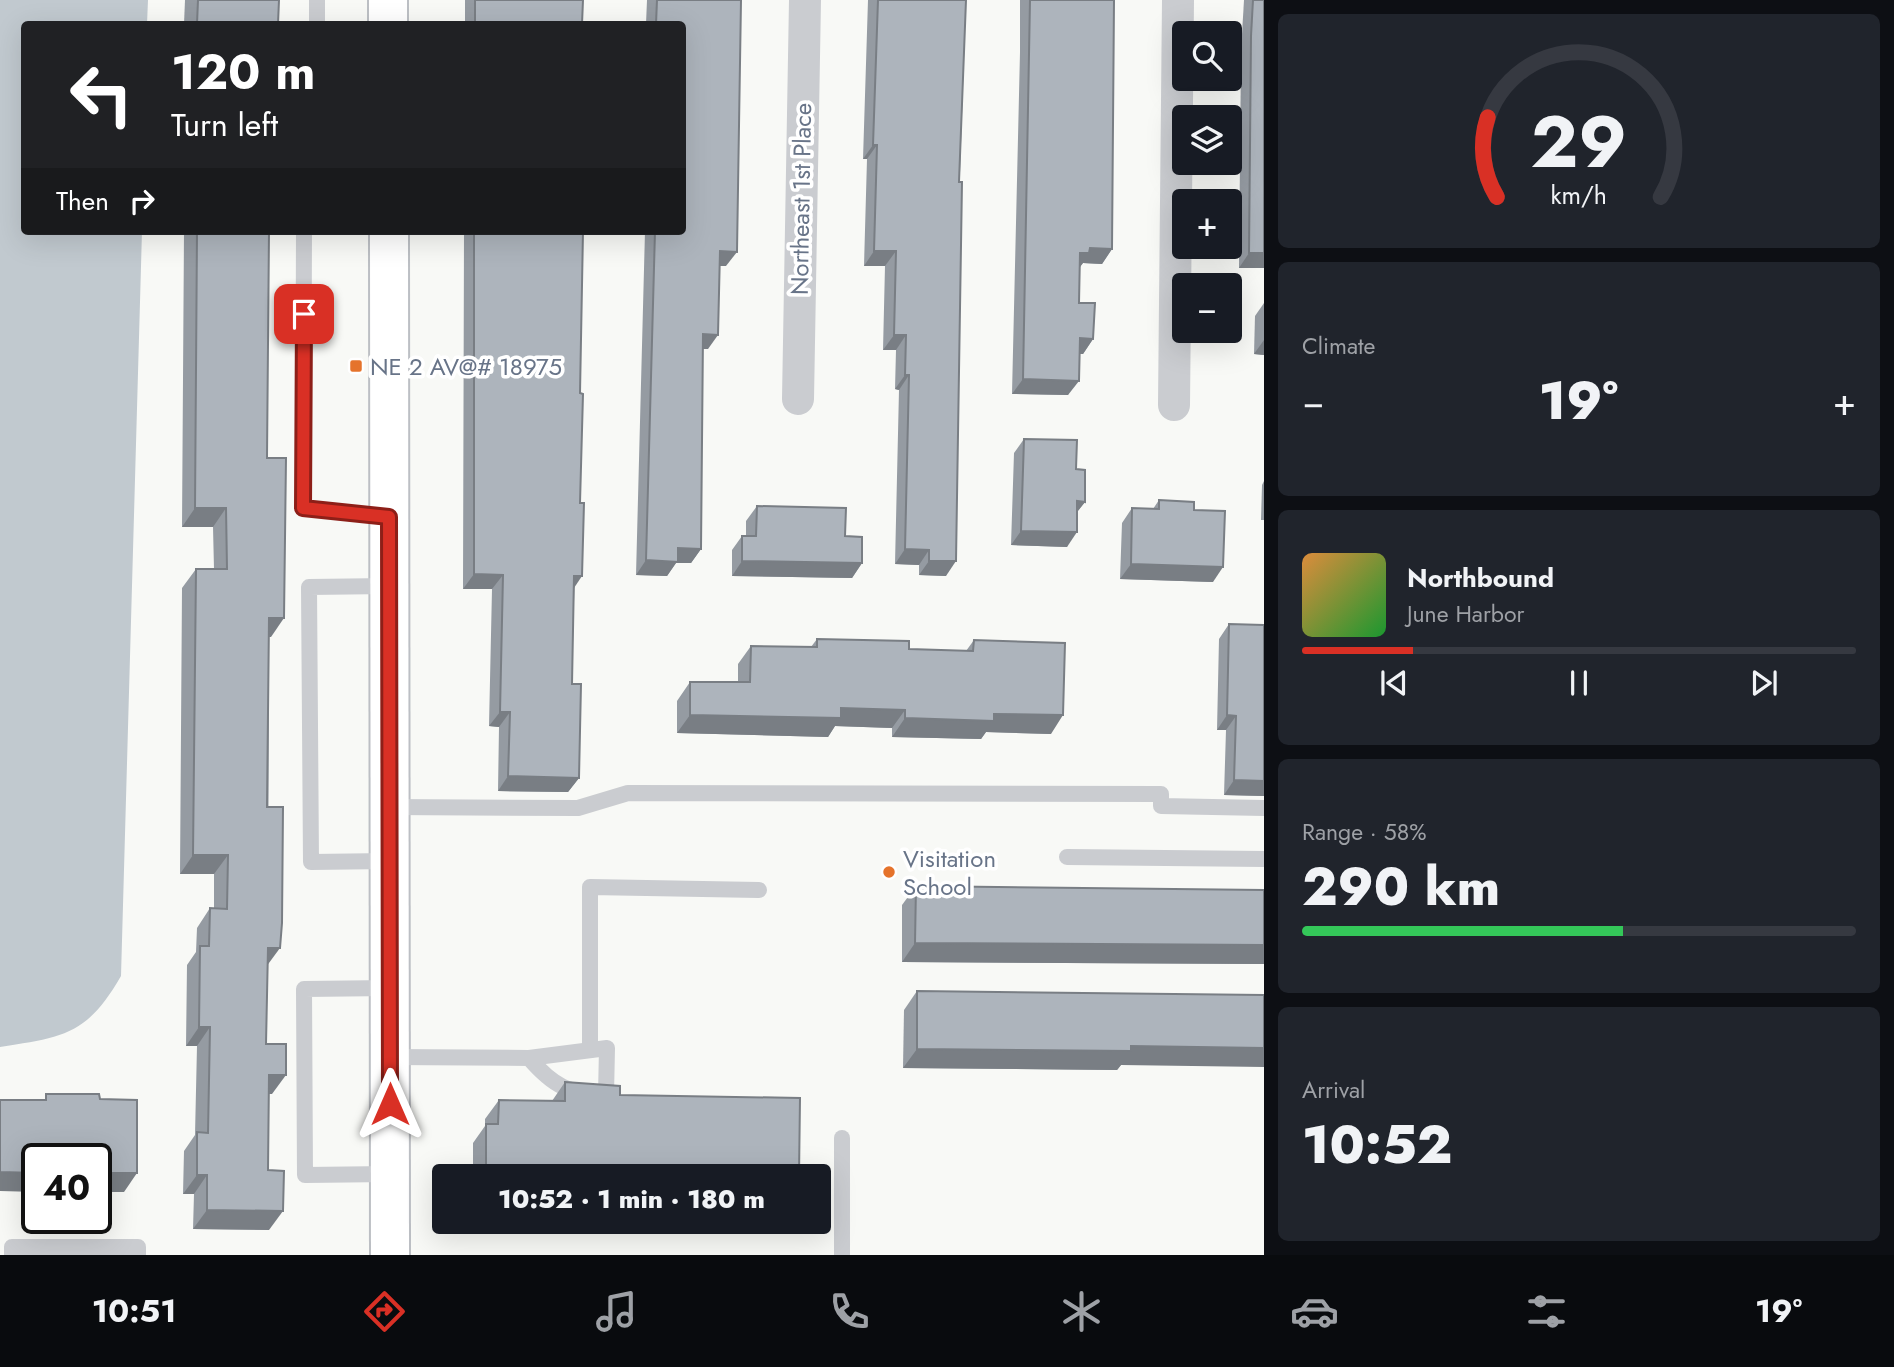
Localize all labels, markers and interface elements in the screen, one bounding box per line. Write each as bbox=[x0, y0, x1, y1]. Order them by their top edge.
map controls bbox=[1172, 21, 1242, 343]
button: search bbox=[1172, 21, 1242, 91]
text: 120 m bbox=[171, 37, 315, 107]
icon: left bbox=[56, 49, 147, 140]
text: 29 bbox=[1531, 89, 1627, 194]
text: Turn left bbox=[171, 102, 278, 148]
street label: Northeast 1st Place bbox=[782, 103, 820, 295]
button: layers bbox=[1172, 105, 1242, 175]
text: km/h bbox=[1551, 177, 1607, 213]
text: Then bbox=[56, 182, 109, 220]
icon: right bbox=[123, 182, 161, 220]
button: + bbox=[1172, 189, 1242, 259]
button: − bbox=[1172, 273, 1242, 343]
pin bbox=[274, 284, 334, 344]
icon: arrive bbox=[285, 295, 323, 333]
text: Climate bbox=[1302, 329, 1375, 363]
place label: NE 2 AV@# 18975 bbox=[370, 349, 562, 384]
marker: NE 2 AV@# 18975 bbox=[348, 358, 364, 374]
text: 19° bbox=[1539, 363, 1618, 439]
text: − bbox=[1302, 374, 1324, 429]
text: + bbox=[1833, 374, 1856, 429]
text: Northbound bbox=[1407, 559, 1554, 597]
text: June Harbor bbox=[1407, 597, 1524, 631]
icon: previous bbox=[1375, 664, 1413, 702]
icon: pause bbox=[1560, 664, 1598, 702]
icon: next bbox=[1745, 664, 1783, 702]
text: Range · 58% bbox=[1302, 815, 1426, 849]
place label: Visitation School bbox=[903, 841, 996, 904]
text: 290 km bbox=[1302, 849, 1500, 925]
marker: Visitation School bbox=[881, 864, 897, 880]
position arrow bbox=[353, 1067, 427, 1141]
text: Arrival bbox=[1302, 1073, 1365, 1107]
text: 10:52 bbox=[1302, 1107, 1452, 1183]
speed limit sign: 40 bbox=[21, 1143, 112, 1234]
text: 10:52 · 1 min · 180 m bbox=[498, 1180, 765, 1218]
icon: directions bbox=[360, 1287, 409, 1336]
icon: music bbox=[592, 1287, 641, 1336]
icon: phone bbox=[825, 1287, 874, 1336]
icon: climate bbox=[1057, 1287, 1106, 1336]
icon: car bbox=[1290, 1287, 1339, 1336]
icon: filters bbox=[1522, 1287, 1571, 1336]
text: 10:51 bbox=[92, 1288, 176, 1334]
text: 19° bbox=[1755, 1288, 1802, 1334]

